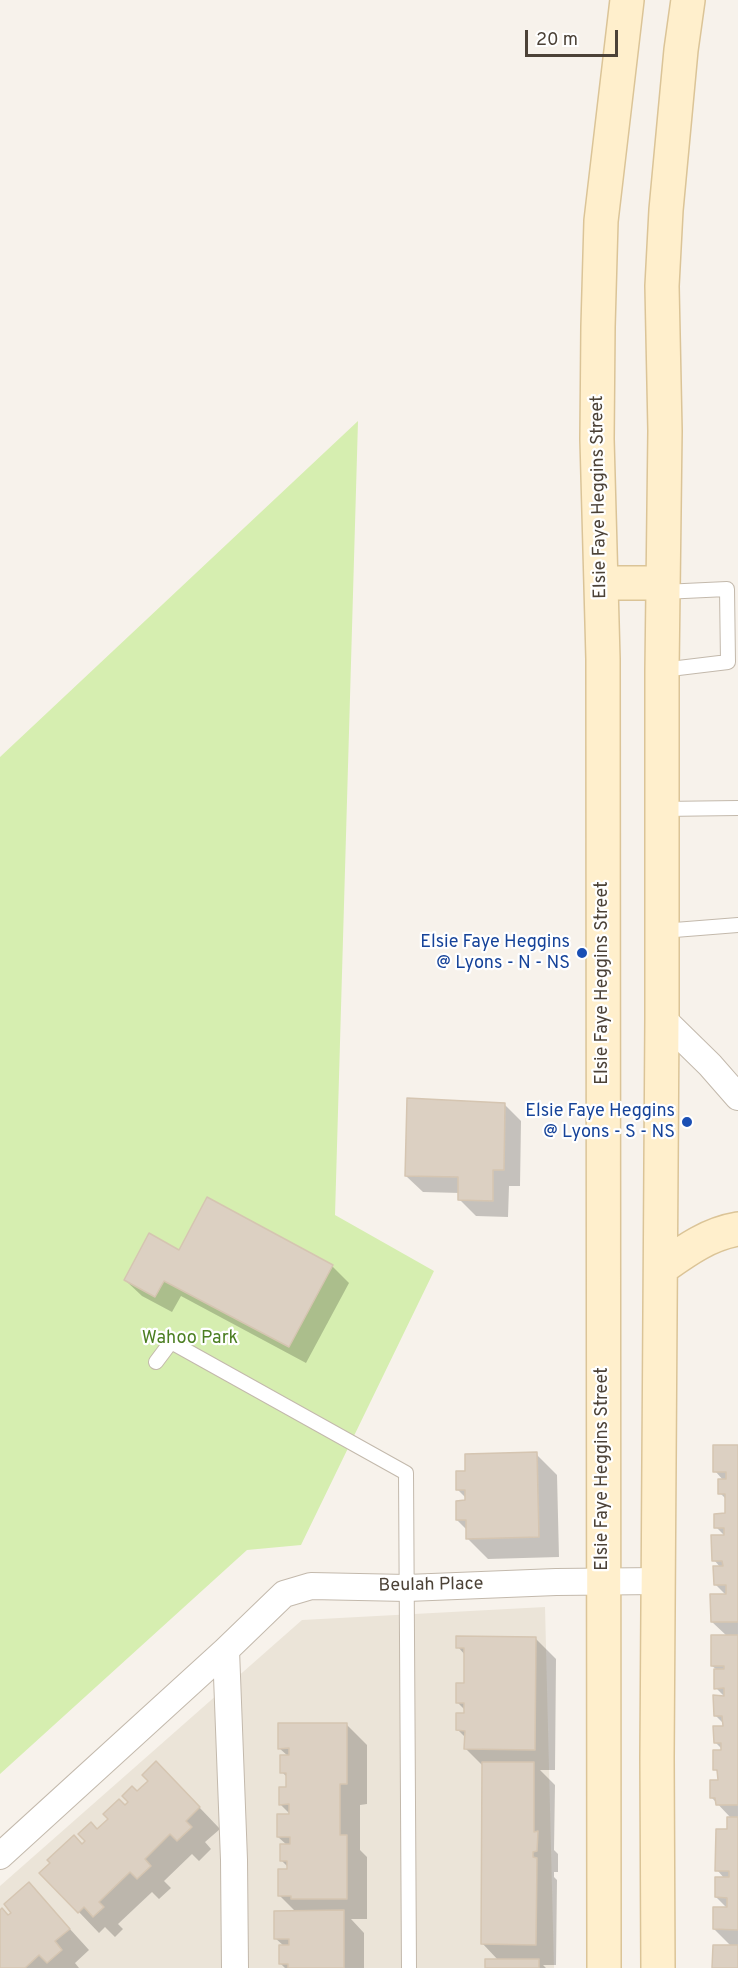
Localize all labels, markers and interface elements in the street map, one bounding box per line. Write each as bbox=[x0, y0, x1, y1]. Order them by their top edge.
scale bar bbox=[528, 18, 621, 56]
text: 20 m bbox=[536, 29, 578, 52]
street label: Elsie Faye Heggins Street bbox=[587, 395, 613, 599]
street label: Elsie Faye Heggins Street bbox=[592, 881, 614, 1085]
place label: Elsie Faye Heggins @ Lyons - N - NS bbox=[420, 932, 570, 974]
marker: Elsie Faye Heggins @ Lyons - N - NS bbox=[575, 946, 589, 960]
place label: Elsie Faye Heggins @ Lyons - S - NS bbox=[525, 1101, 675, 1144]
marker: Elsie Faye Heggins @ Lyons - S - NS bbox=[680, 1115, 694, 1129]
park label: Wahoo Park bbox=[142, 1328, 238, 1350]
street label: Elsie Faye Heggins Street bbox=[592, 1367, 614, 1571]
street label: Beulah Place bbox=[378, 1574, 484, 1598]

